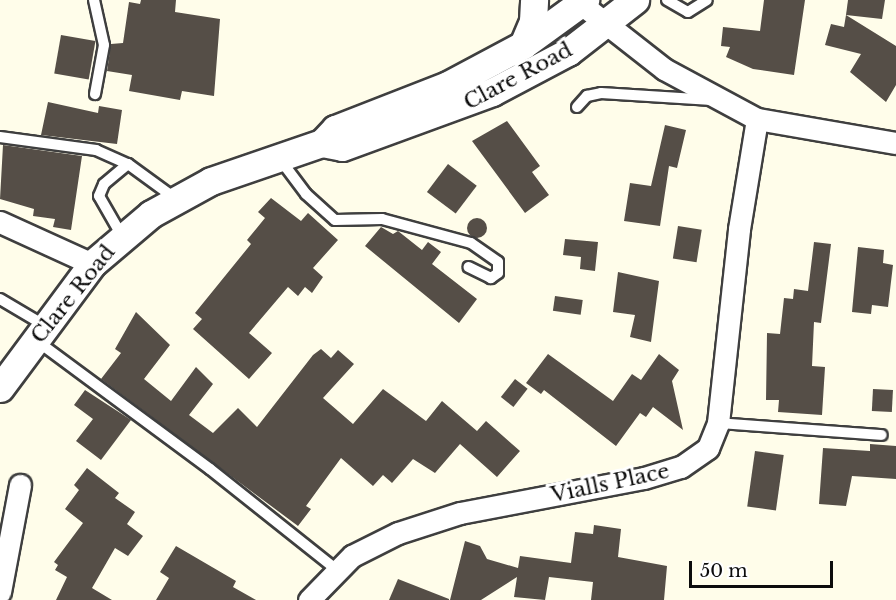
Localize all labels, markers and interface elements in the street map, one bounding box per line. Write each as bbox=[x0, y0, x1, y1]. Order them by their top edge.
street label: Clare Road bbox=[460, 37, 576, 115]
street label: Clare Road bbox=[26, 240, 120, 348]
street label: Vialls Place bbox=[548, 458, 672, 508]
scale bar bbox=[692, 549, 836, 587]
text: 50 m bbox=[700, 560, 748, 582]

